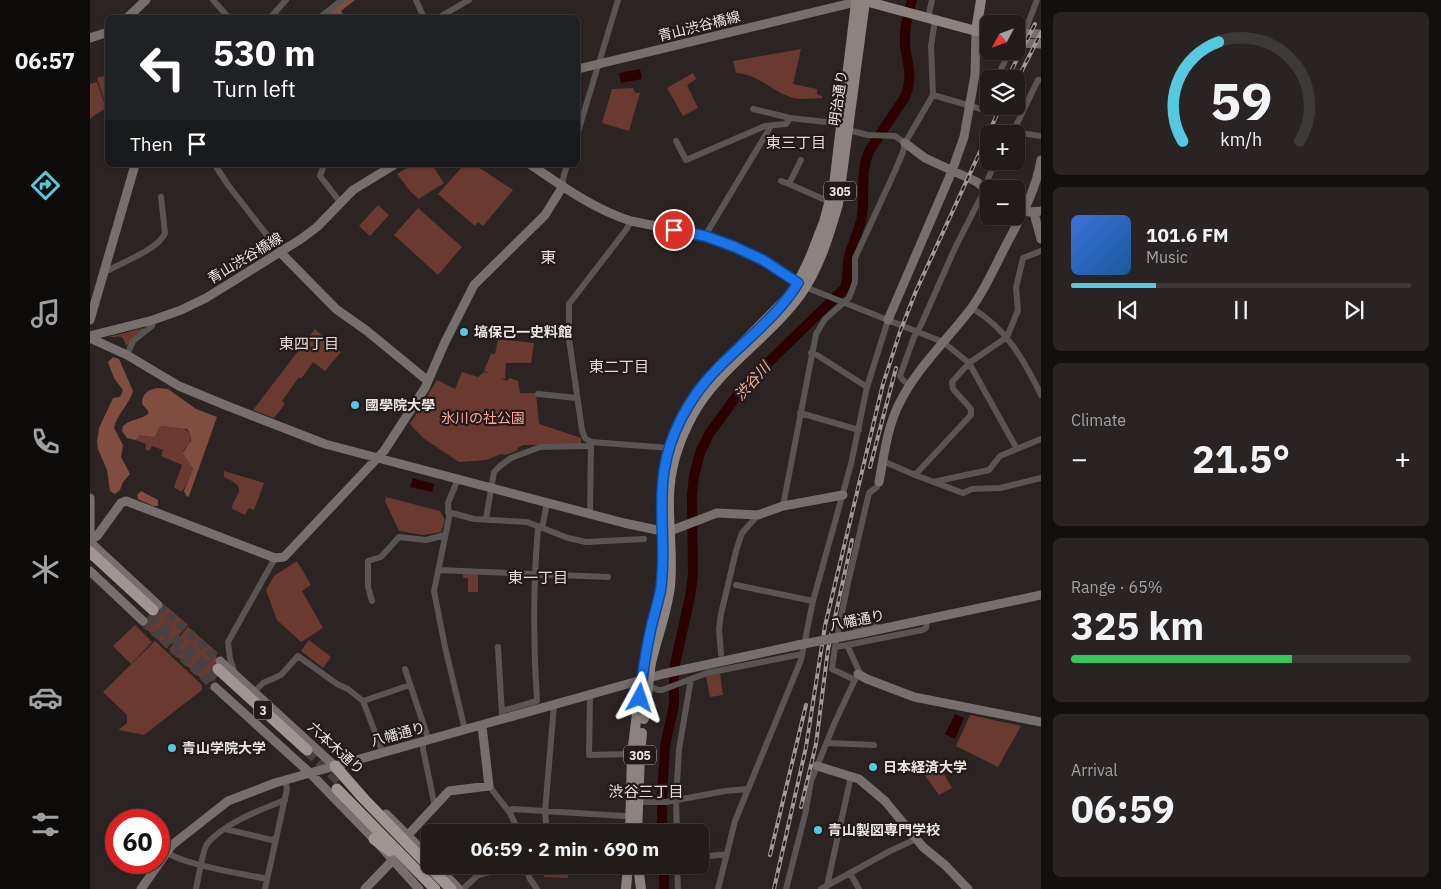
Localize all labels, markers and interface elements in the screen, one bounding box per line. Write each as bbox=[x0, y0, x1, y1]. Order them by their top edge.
street label: 青山渋谷橋線 bbox=[656, 7, 742, 45]
north arrow bbox=[980, 15, 1025, 60]
map controls bbox=[980, 15, 1025, 225]
text: 530 m bbox=[213, 30, 316, 76]
icon: left bbox=[130, 35, 195, 100]
text: 06:57 bbox=[15, 46, 75, 75]
text: 59 bbox=[1210, 67, 1272, 134]
street label: 明治通り bbox=[825, 69, 851, 127]
button: layers bbox=[980, 70, 1025, 115]
text: Turn left bbox=[213, 74, 296, 103]
button: + bbox=[980, 125, 1025, 170]
text: km/h bbox=[1220, 128, 1262, 151]
icon: arrive bbox=[183, 130, 211, 158]
text: Then bbox=[130, 132, 173, 156]
district label: 東三丁目 bbox=[766, 133, 826, 152]
icon: directions bbox=[28, 168, 63, 203]
button: − bbox=[980, 180, 1025, 225]
road number: 305 bbox=[824, 182, 856, 200]
pin bbox=[653, 209, 695, 251]
icon: arrive bbox=[660, 216, 688, 244]
text: 101.6 FM bbox=[1146, 223, 1229, 247]
street label: 青山渋谷橋線 bbox=[204, 229, 286, 287]
district label: 東 bbox=[540, 247, 556, 267]
text: Music bbox=[1146, 247, 1188, 267]
icon: music bbox=[28, 296, 63, 331]
icon: previous bbox=[1114, 296, 1142, 324]
icon: pause bbox=[1227, 296, 1255, 324]
icon: next bbox=[1340, 296, 1368, 324]
place label: 塙保己一史料館 bbox=[474, 323, 572, 341]
marker: 塙保己一史料館 bbox=[458, 326, 470, 338]
district label: 東四丁目 bbox=[279, 334, 339, 353]
water label: 渋谷川 bbox=[730, 356, 775, 404]
district label: 東二丁目 bbox=[589, 357, 649, 376]
place label: 國學院大學 bbox=[365, 396, 435, 414]
marker: 國學院大學 bbox=[349, 399, 361, 411]
park label: 氷川の社公園 bbox=[441, 409, 525, 427]
text: Climate bbox=[1071, 410, 1126, 430]
icon: phone bbox=[28, 424, 63, 459]
text: 21.5° bbox=[1192, 434, 1290, 483]
text: − bbox=[1071, 440, 1088, 477]
text: + bbox=[1394, 440, 1411, 477]
icon: climate bbox=[28, 552, 63, 587]
district label: 東一丁目 bbox=[508, 568, 568, 587]
text: Range · 65% bbox=[1071, 577, 1163, 597]
text: 325 km bbox=[1071, 601, 1204, 650]
street label: 八幡通り bbox=[828, 606, 886, 634]
position arrow bbox=[613, 671, 665, 723]
icon: car bbox=[28, 680, 63, 715]
road number: 3 bbox=[254, 700, 272, 720]
street label: 六本木通り bbox=[304, 718, 368, 778]
street label: 八幡通り bbox=[369, 718, 427, 750]
place label: 青山学院大学 bbox=[182, 739, 266, 757]
marker: 青山学院大学 bbox=[166, 742, 178, 754]
road number: 305 bbox=[624, 746, 656, 764]
place label: 日本経済大学 bbox=[883, 758, 967, 776]
text: Arrival bbox=[1071, 760, 1118, 780]
marker: 日本経済大学 bbox=[867, 761, 879, 773]
district label: 渋谷三丁目 bbox=[608, 782, 684, 801]
text: 06:59 bbox=[1071, 784, 1175, 833]
icon: filters bbox=[28, 807, 63, 842]
speed limit sign: 60 bbox=[105, 809, 170, 874]
place label: 青山製図専門学校 bbox=[828, 821, 940, 839]
marker: 青山製図専門学校 bbox=[812, 824, 824, 836]
text: 06:59 · 2 min · 690 m bbox=[471, 837, 659, 861]

